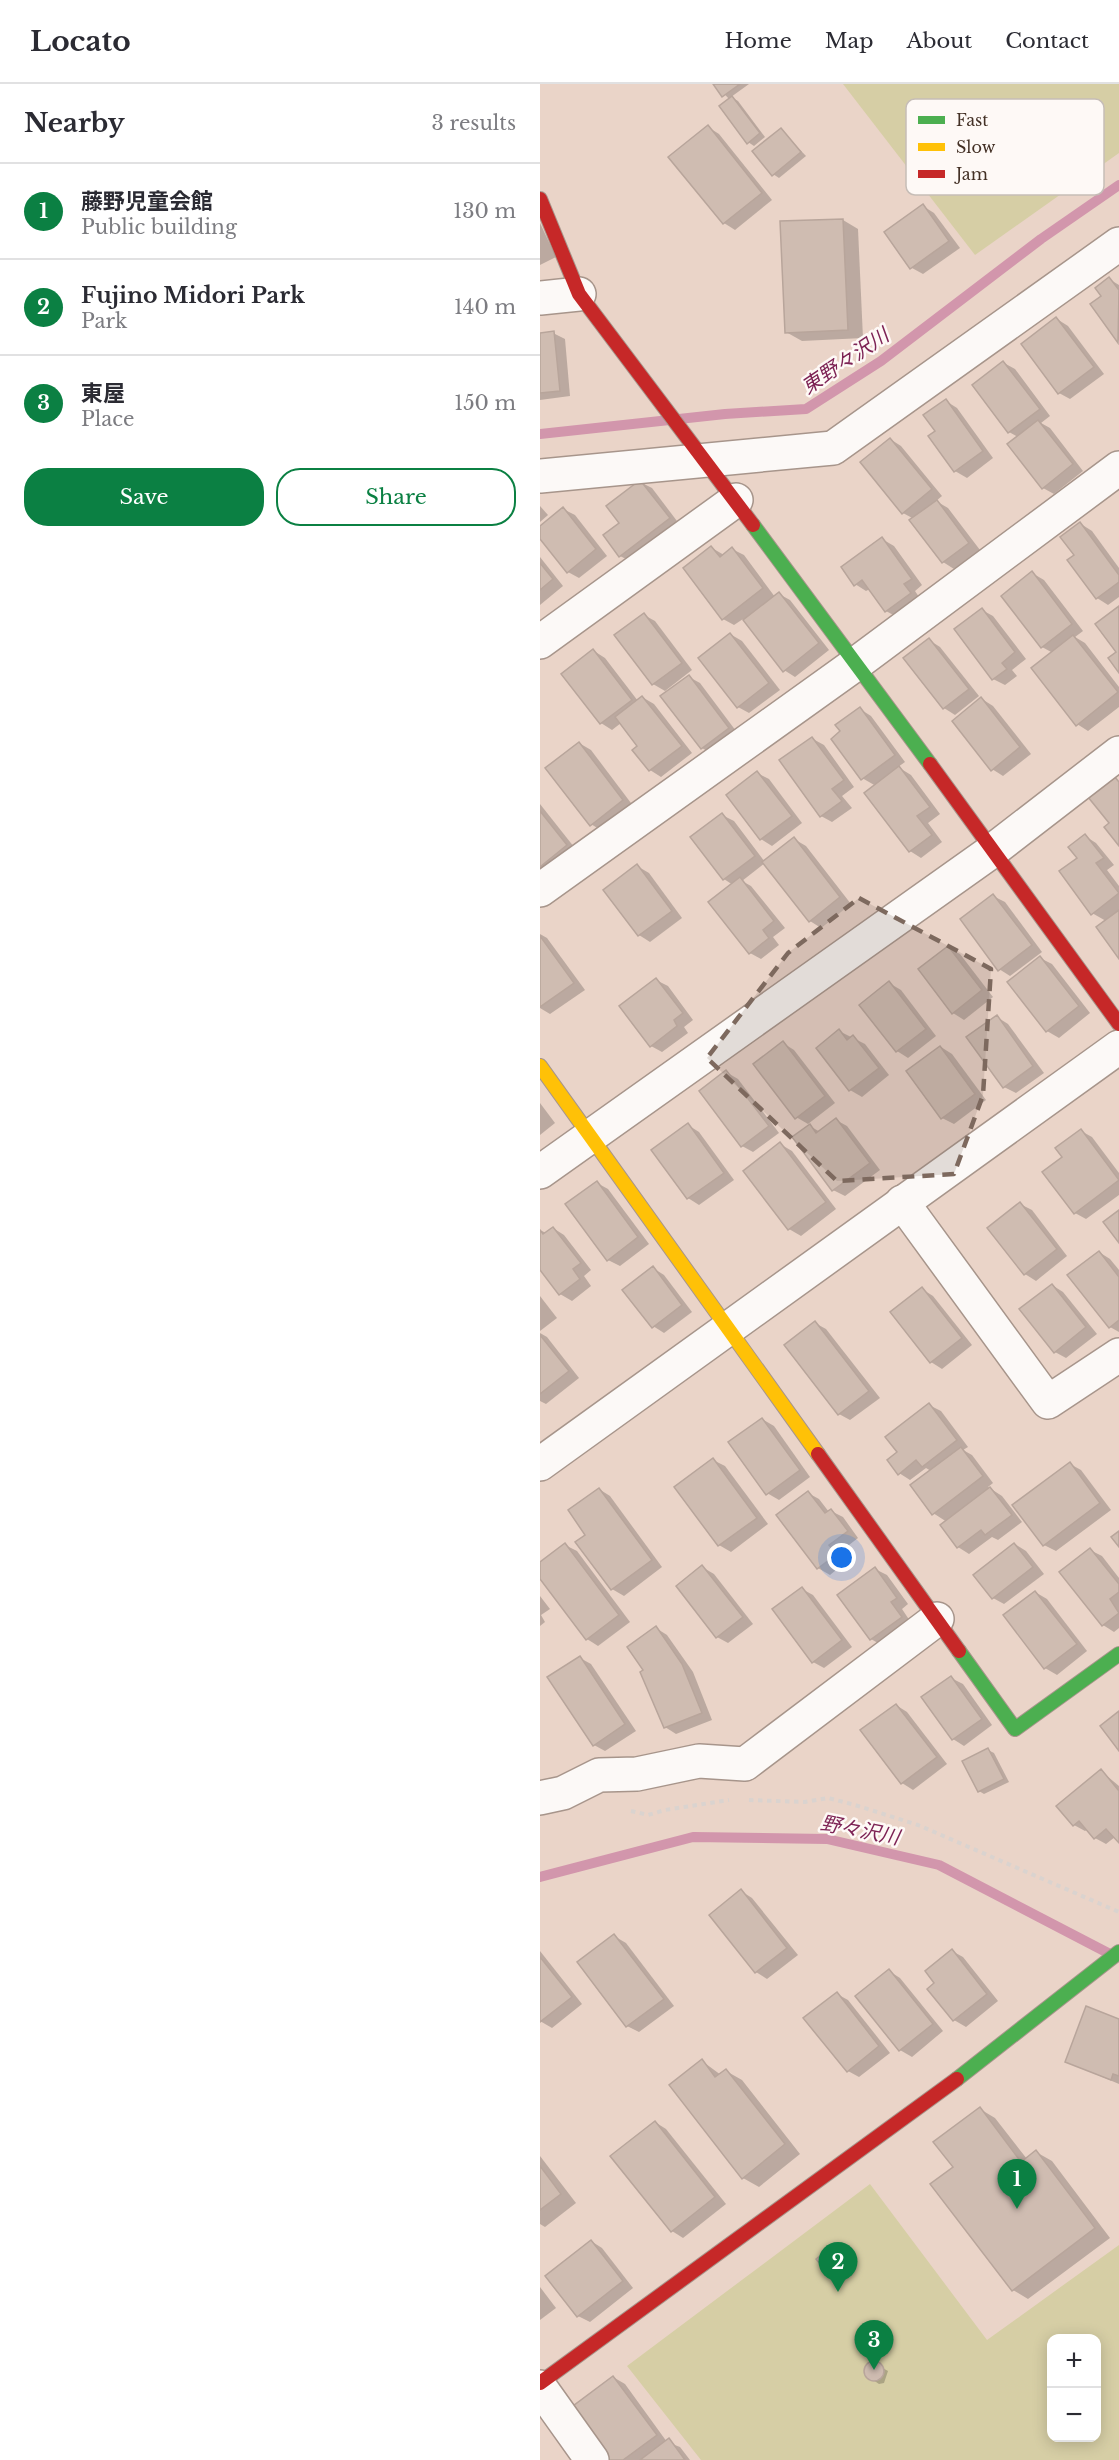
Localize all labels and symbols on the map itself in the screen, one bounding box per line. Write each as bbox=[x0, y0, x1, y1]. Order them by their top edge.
legend bbox=[906, 99, 1104, 195]
text: Fast bbox=[956, 110, 988, 130]
text: Slow bbox=[956, 137, 996, 157]
text: Jam bbox=[954, 164, 988, 184]
water label: 東野々沢川 bbox=[797, 322, 895, 399]
your location bbox=[827, 1543, 856, 1572]
water label: 野々沢川 bbox=[818, 1811, 904, 1850]
pin: 1 bbox=[998, 2160, 1036, 2209]
pin: 2 bbox=[818, 2242, 858, 2292]
pin: 3 bbox=[854, 2320, 894, 2370]

